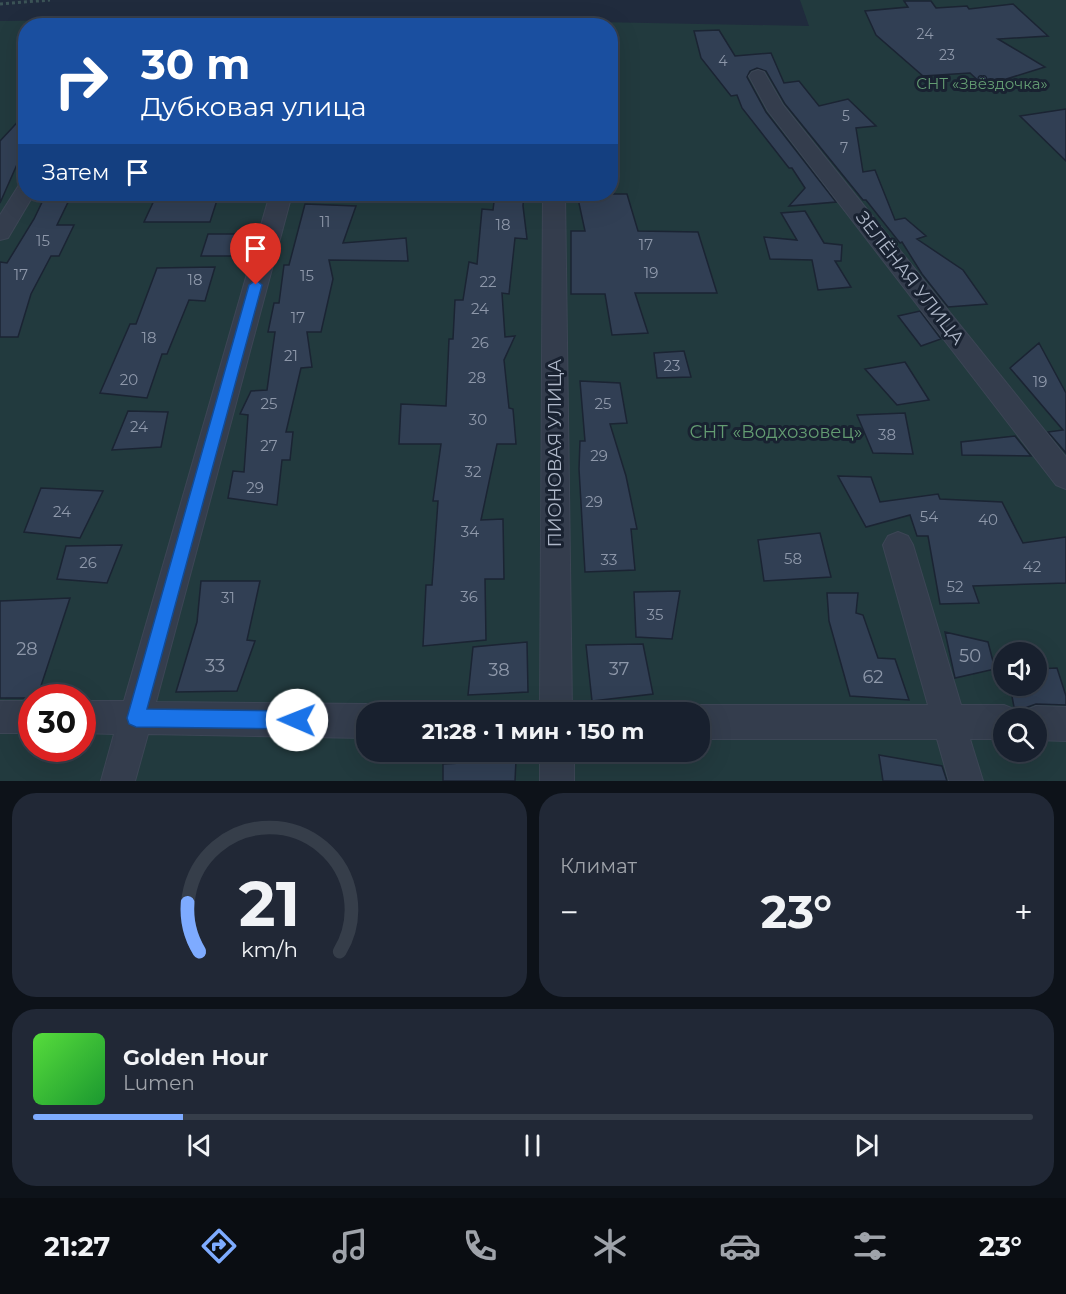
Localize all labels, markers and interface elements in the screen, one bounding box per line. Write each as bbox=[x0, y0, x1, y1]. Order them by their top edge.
house number: 24 bbox=[917, 25, 934, 43]
text: 30 m bbox=[141, 38, 250, 90]
icon: right bbox=[42, 42, 120, 120]
house number: 23 bbox=[939, 46, 955, 64]
house number: 4 bbox=[718, 52, 728, 70]
park label: СНТ «Звёздочка» bbox=[916, 74, 1048, 93]
text: Дубковая улица bbox=[141, 90, 366, 123]
house number: 5 bbox=[842, 107, 850, 125]
house number: 7 bbox=[840, 139, 848, 157]
icon: arrive bbox=[121, 156, 154, 189]
text: Затем bbox=[42, 159, 109, 186]
street label: ЗЕЛЁНАЯ УЛИЦА bbox=[851, 207, 969, 350]
house number: 11 bbox=[320, 212, 330, 231]
house number: 18 bbox=[496, 215, 511, 234]
pin bbox=[230, 223, 281, 285]
house number: 15 bbox=[36, 231, 50, 250]
icon: arrive bbox=[239, 232, 272, 265]
house number: 17 bbox=[639, 235, 653, 254]
house number: 19 bbox=[644, 263, 658, 282]
house number: 17 bbox=[14, 265, 28, 284]
house number: 15 bbox=[300, 266, 314, 285]
house number: 18 bbox=[188, 270, 203, 289]
house number: 22 bbox=[479, 272, 497, 291]
house number: 24 bbox=[471, 299, 489, 318]
house number: 17 bbox=[291, 308, 305, 327]
house number: 18 bbox=[142, 328, 157, 347]
house number: 26 bbox=[471, 333, 489, 352]
house number: 21 bbox=[284, 346, 298, 365]
house number: 23 bbox=[664, 356, 680, 375]
street label: ПИОНОВАЯ УЛИЦА bbox=[544, 358, 566, 547]
house number: 28 bbox=[468, 368, 486, 387]
house number: 20 bbox=[120, 370, 138, 389]
house number: 19 bbox=[1033, 372, 1047, 391]
house number: 25 bbox=[260, 394, 278, 413]
house number: 25 bbox=[594, 394, 612, 413]
house number: 30 bbox=[469, 410, 487, 429]
house number: 24 bbox=[130, 417, 148, 436]
park label: СНТ «Водхозовец» bbox=[690, 421, 862, 443]
house number: 38 bbox=[878, 425, 896, 444]
house number: 27 bbox=[260, 436, 278, 455]
house number: 29 bbox=[590, 446, 608, 465]
house number: 32 bbox=[465, 462, 481, 481]
house number: 29 bbox=[246, 478, 264, 497]
house number: 29 bbox=[585, 492, 603, 511]
house number: 24 bbox=[53, 502, 71, 521]
house number: 54 bbox=[920, 507, 938, 526]
house number: 40 bbox=[978, 510, 998, 529]
house number: 34 bbox=[461, 522, 479, 541]
house number: 58 bbox=[784, 549, 802, 568]
house number: 33 bbox=[601, 550, 617, 569]
house number: 26 bbox=[79, 553, 97, 572]
house number: 42 bbox=[1023, 557, 1041, 576]
house number: 52 bbox=[947, 577, 963, 596]
house number: 36 bbox=[460, 587, 478, 606]
house number: 31 bbox=[221, 588, 235, 607]
house number: 35 bbox=[647, 605, 663, 624]
house number: 28 bbox=[16, 638, 38, 660]
map controls bbox=[993, 642, 1047, 762]
button: sound bbox=[993, 642, 1047, 696]
house number: 50 bbox=[959, 645, 981, 667]
house number: 33 bbox=[205, 655, 225, 677]
house number: 37 bbox=[609, 658, 629, 680]
house number: 38 bbox=[488, 659, 510, 681]
house number: 62 bbox=[862, 666, 884, 688]
speed limit sign: 30 bbox=[18, 684, 96, 762]
position arrow bbox=[265, 688, 329, 752]
button: search bbox=[993, 708, 1047, 762]
text: 21:28 · 1 мин · 150 m bbox=[422, 718, 644, 745]
text: Климат bbox=[560, 854, 637, 878]
text: 21 bbox=[239, 866, 300, 942]
text: 23° bbox=[761, 884, 832, 939]
text: − bbox=[560, 892, 579, 932]
text: + bbox=[1014, 892, 1033, 932]
text: km/h bbox=[241, 936, 298, 962]
text: Golden Hour bbox=[123, 1044, 268, 1071]
text: Lumen bbox=[123, 1071, 195, 1095]
icon: previous bbox=[183, 1129, 216, 1162]
icon: pause bbox=[516, 1129, 549, 1162]
icon: next bbox=[850, 1129, 883, 1162]
icon: directions bbox=[198, 1225, 240, 1267]
icon: music bbox=[329, 1225, 371, 1267]
icon: phone bbox=[459, 1225, 501, 1267]
icon: climate bbox=[589, 1225, 631, 1267]
icon: car bbox=[719, 1225, 761, 1267]
icon: filters bbox=[849, 1225, 891, 1267]
text: 21:27 bbox=[44, 1230, 110, 1263]
text: 23° bbox=[979, 1230, 1022, 1263]

